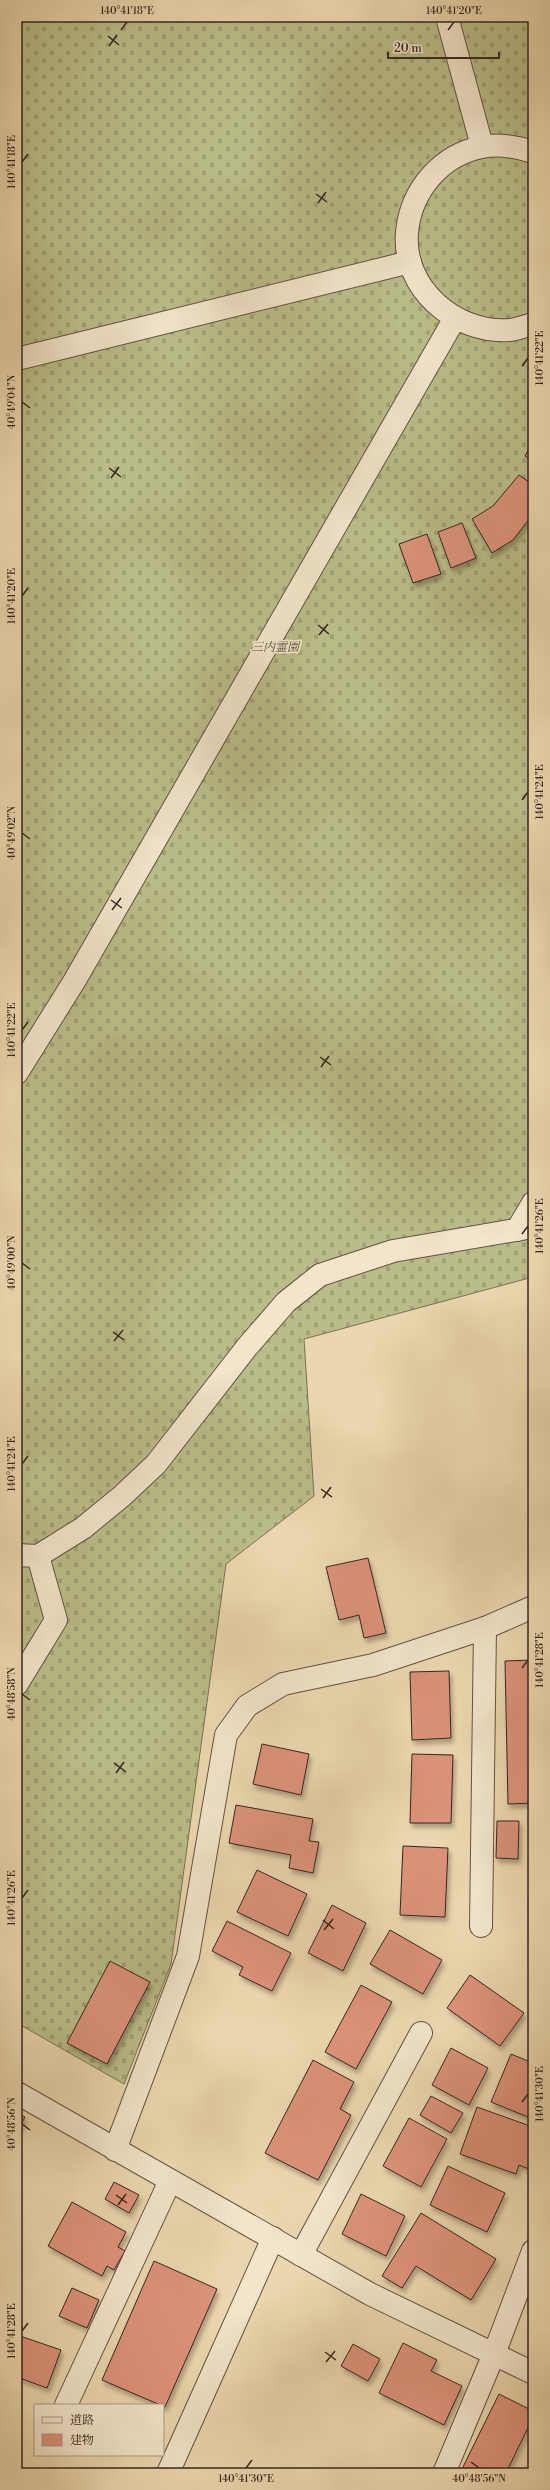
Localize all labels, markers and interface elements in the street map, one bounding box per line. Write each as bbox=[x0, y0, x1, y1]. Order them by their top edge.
text: 140°41'18"E bbox=[100, 5, 154, 17]
text: 140°41'20"E bbox=[426, 5, 482, 17]
scale bar bbox=[388, 34, 499, 60]
text: 20 m bbox=[394, 41, 422, 56]
text: 140°41'18"E bbox=[6, 135, 18, 189]
text: 140°41'22"E bbox=[534, 330, 546, 385]
text: 40°49'04"N bbox=[6, 374, 18, 429]
text: 140°41'20"E bbox=[6, 568, 18, 624]
park label: 三内霊園 bbox=[251, 640, 301, 655]
text: 140°41'24"E bbox=[534, 764, 546, 820]
text: 40°49'02"N bbox=[6, 805, 18, 860]
text: 140°41'22"E bbox=[6, 1002, 18, 1057]
text: 140°41'26"E bbox=[534, 1198, 546, 1254]
text: 40°49'00"N bbox=[6, 1235, 18, 1291]
text: 140°41'24"E bbox=[6, 1436, 18, 1492]
text: 140°41'28"E bbox=[534, 1632, 546, 1688]
text: 40°48'58"N bbox=[6, 1667, 18, 1721]
text: 140°41'26"E bbox=[6, 1870, 18, 1926]
text: 140°41'30"E bbox=[534, 2066, 546, 2122]
text: 40°48'56"N bbox=[6, 2097, 18, 2151]
text: 140°41'28"E bbox=[6, 2303, 18, 2359]
legend bbox=[34, 2404, 164, 2456]
text: 道路 bbox=[70, 2413, 94, 2428]
text: 建物 bbox=[70, 2433, 94, 2448]
text: 140°41'30"E bbox=[218, 2473, 274, 2485]
text: 40°48'56"N bbox=[452, 2473, 506, 2485]

